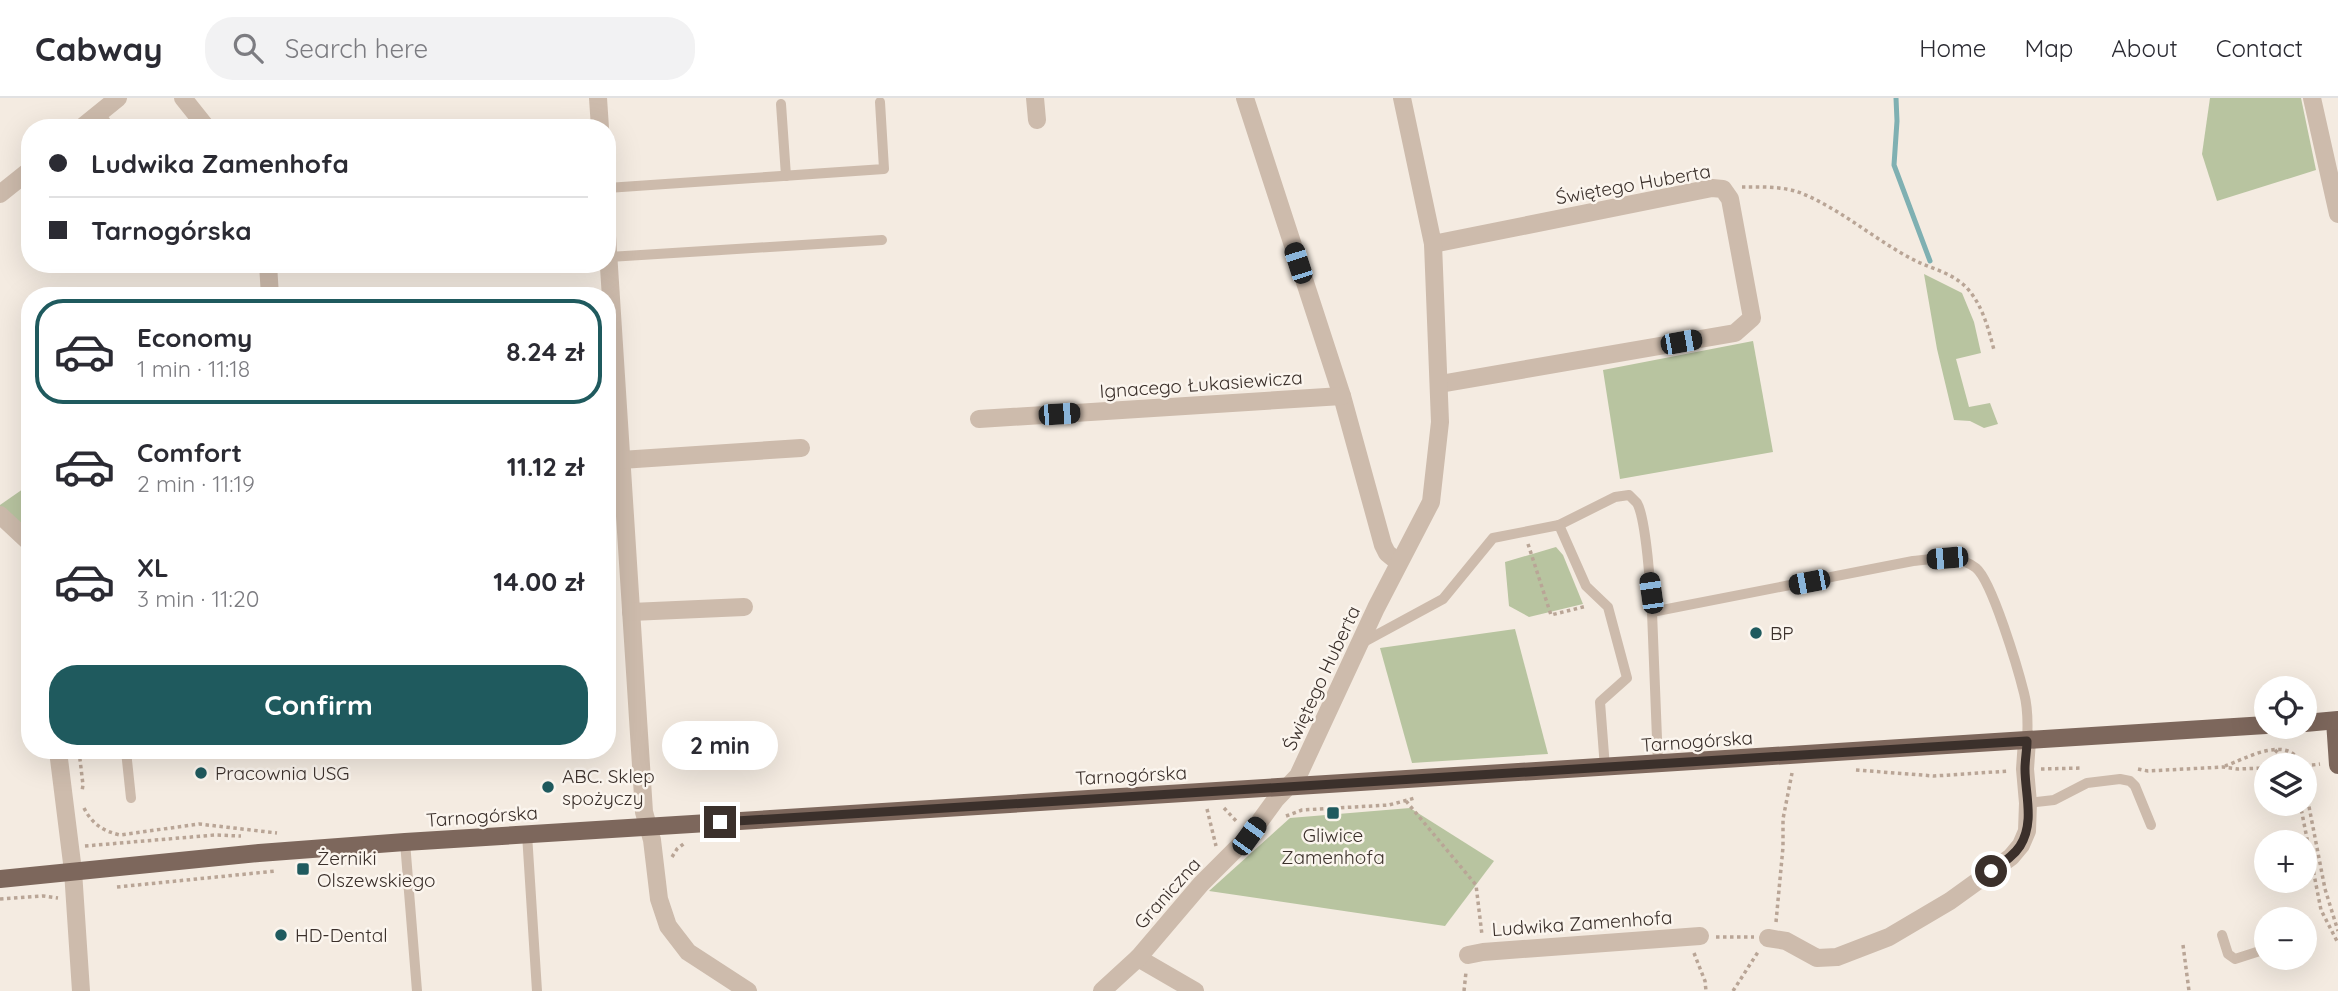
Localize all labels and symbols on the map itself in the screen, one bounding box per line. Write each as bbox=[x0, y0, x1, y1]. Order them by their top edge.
street label: Świętego Huberta bbox=[1554, 159, 1712, 209]
car bbox=[1282, 240, 1315, 286]
car bbox=[1659, 328, 1704, 356]
street label: Ignacego Łukasiewicza bbox=[1099, 365, 1303, 403]
car bbox=[1038, 402, 1081, 426]
car bbox=[1926, 546, 1969, 570]
car bbox=[1787, 568, 1832, 596]
car bbox=[1638, 571, 1665, 615]
street label: Świętego Huberta bbox=[1277, 602, 1365, 754]
place label: BP bbox=[1770, 621, 1794, 645]
marker: BP bbox=[1748, 625, 1764, 641]
callout: 2 min bbox=[662, 720, 778, 770]
street label: Tarnogórska bbox=[1640, 725, 1754, 757]
street label: Tarnogórska bbox=[1074, 760, 1188, 790]
place label: Pracownia USG bbox=[215, 761, 350, 785]
place label: ABC. Sklep spożyczy bbox=[562, 764, 655, 810]
marker: Pracownia USG bbox=[193, 765, 209, 781]
marker: ABC. Sklep spożyczy bbox=[540, 779, 556, 795]
street label: Tarnogórska bbox=[425, 800, 539, 832]
marker: Gliwice Zamenhofa bbox=[1325, 805, 1341, 821]
route end bbox=[704, 806, 736, 838]
car bbox=[1229, 813, 1270, 859]
place label: Gliwice Zamenhofa bbox=[1281, 823, 1385, 869]
place label: Żerniki Olszewskiego bbox=[317, 846, 435, 892]
street label: Graniczna bbox=[1129, 852, 1205, 934]
route start bbox=[1975, 855, 2007, 887]
marker: Żerniki Olszewskiego bbox=[295, 861, 311, 877]
street label: Ludwika Zamenhofa bbox=[1491, 905, 1673, 941]
place label: HD-Dental bbox=[295, 923, 388, 947]
marker: HD-Dental bbox=[273, 927, 289, 943]

